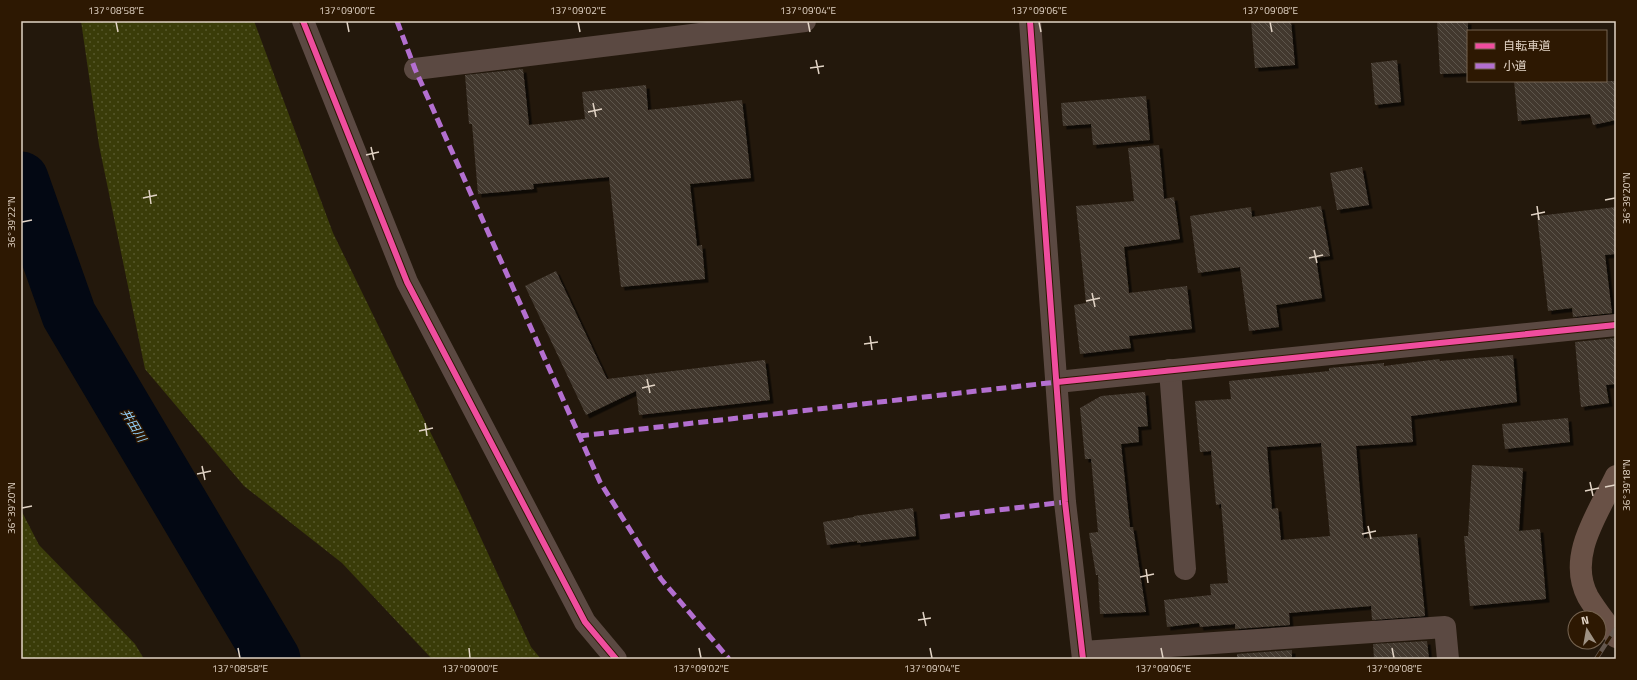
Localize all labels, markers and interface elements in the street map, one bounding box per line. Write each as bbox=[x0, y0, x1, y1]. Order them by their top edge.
text: 137°08'58"E bbox=[88, 3, 145, 18]
text: 137°09'00"E bbox=[319, 3, 376, 18]
text: 137°09'02"E bbox=[550, 3, 607, 18]
text: 137°09'04"E bbox=[780, 3, 837, 18]
text: 137°09'06"E bbox=[1011, 3, 1068, 18]
text: 137°09'08"E bbox=[1242, 3, 1299, 18]
legend bbox=[1467, 30, 1607, 82]
text: 自転車道 bbox=[1503, 36, 1551, 55]
text: 小道 bbox=[1503, 56, 1527, 75]
text: 36°39'20"N bbox=[1619, 172, 1634, 224]
text: 36°39'22"N bbox=[4, 196, 19, 248]
water label: 井田川 bbox=[117, 405, 152, 447]
text: 36°39'18"N bbox=[1619, 459, 1634, 511]
text: 36°39'20"N bbox=[4, 482, 19, 534]
north arrow bbox=[1567, 610, 1607, 650]
text: N bbox=[1580, 612, 1590, 629]
text: 137°08'58"E bbox=[212, 661, 269, 676]
text: 137°09'00"E bbox=[442, 661, 499, 676]
text: 137°09'02"E bbox=[673, 661, 730, 676]
text: 137°09'04"E bbox=[904, 661, 961, 676]
text: 137°09'06"E bbox=[1135, 661, 1192, 676]
text: 137°09'08"E bbox=[1366, 661, 1423, 676]

